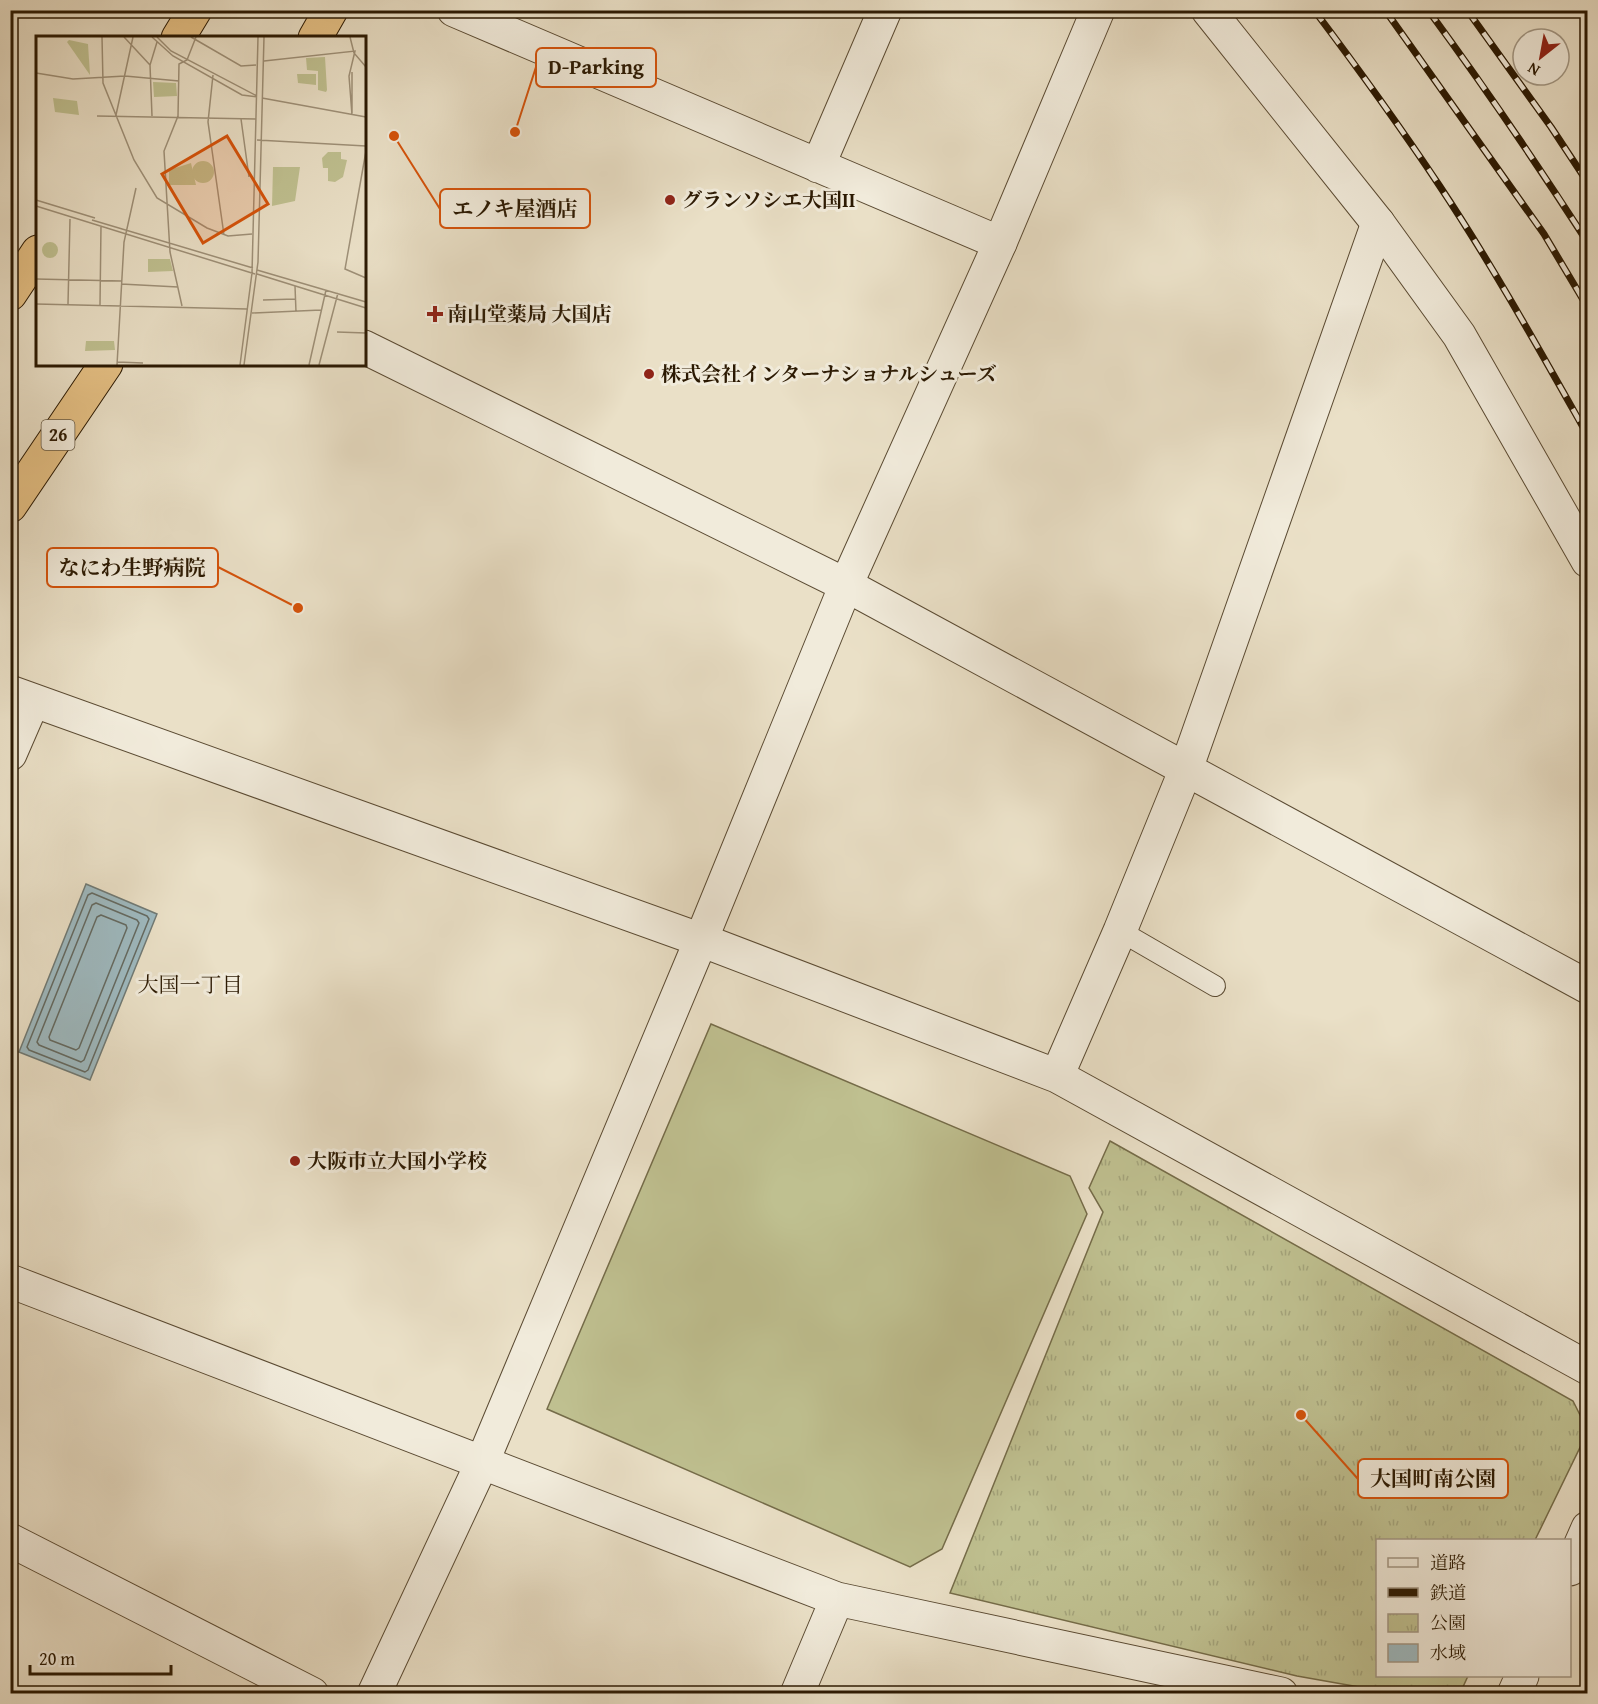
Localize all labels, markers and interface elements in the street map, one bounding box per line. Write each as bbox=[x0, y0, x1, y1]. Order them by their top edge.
north arrow bbox=[1511, 27, 1571, 87]
inset map bbox=[36, 36, 366, 366]
callout: D-Parking bbox=[536, 48, 656, 87]
text: D-Parking bbox=[548, 51, 645, 82]
text: N bbox=[1522, 57, 1544, 83]
place label: グランソシエ大国Ⅱ bbox=[682, 185, 855, 214]
callout: エノキ屋酒店 bbox=[440, 189, 590, 228]
text: エノキ屋酒店 bbox=[452, 193, 578, 224]
marker: グランソシエ大国Ⅱ bbox=[663, 193, 677, 207]
place label: 南山堂薬局 大国店 bbox=[447, 299, 611, 328]
marker: 南山堂薬局 大国店 bbox=[428, 307, 442, 321]
place label: 株式会社インターナショナルシューズ bbox=[661, 359, 997, 388]
marker: 株式会社インターナショナルシューズ bbox=[642, 367, 656, 381]
road number: 26 bbox=[42, 420, 74, 450]
callout: なにわ生野病院 bbox=[47, 548, 218, 587]
text: なにわ生野病院 bbox=[59, 552, 206, 583]
district label: 大国一丁目 bbox=[138, 969, 243, 1000]
place label: 大阪市立大国小学校 bbox=[307, 1146, 487, 1175]
marker: 大阪市立大国小学校 bbox=[288, 1154, 302, 1168]
callout: 大国町南公園 bbox=[1358, 1459, 1508, 1498]
text: 大国町南公園 bbox=[1370, 1463, 1496, 1494]
legend bbox=[1376, 1539, 1571, 1677]
text: 道路 bbox=[1430, 1549, 1466, 1576]
text: 鉄道 bbox=[1430, 1579, 1466, 1606]
text: 公園 bbox=[1430, 1609, 1466, 1636]
scale bar bbox=[30, 1638, 171, 1676]
text: 水域 bbox=[1430, 1639, 1466, 1666]
text: 20 m bbox=[39, 1645, 75, 1672]

